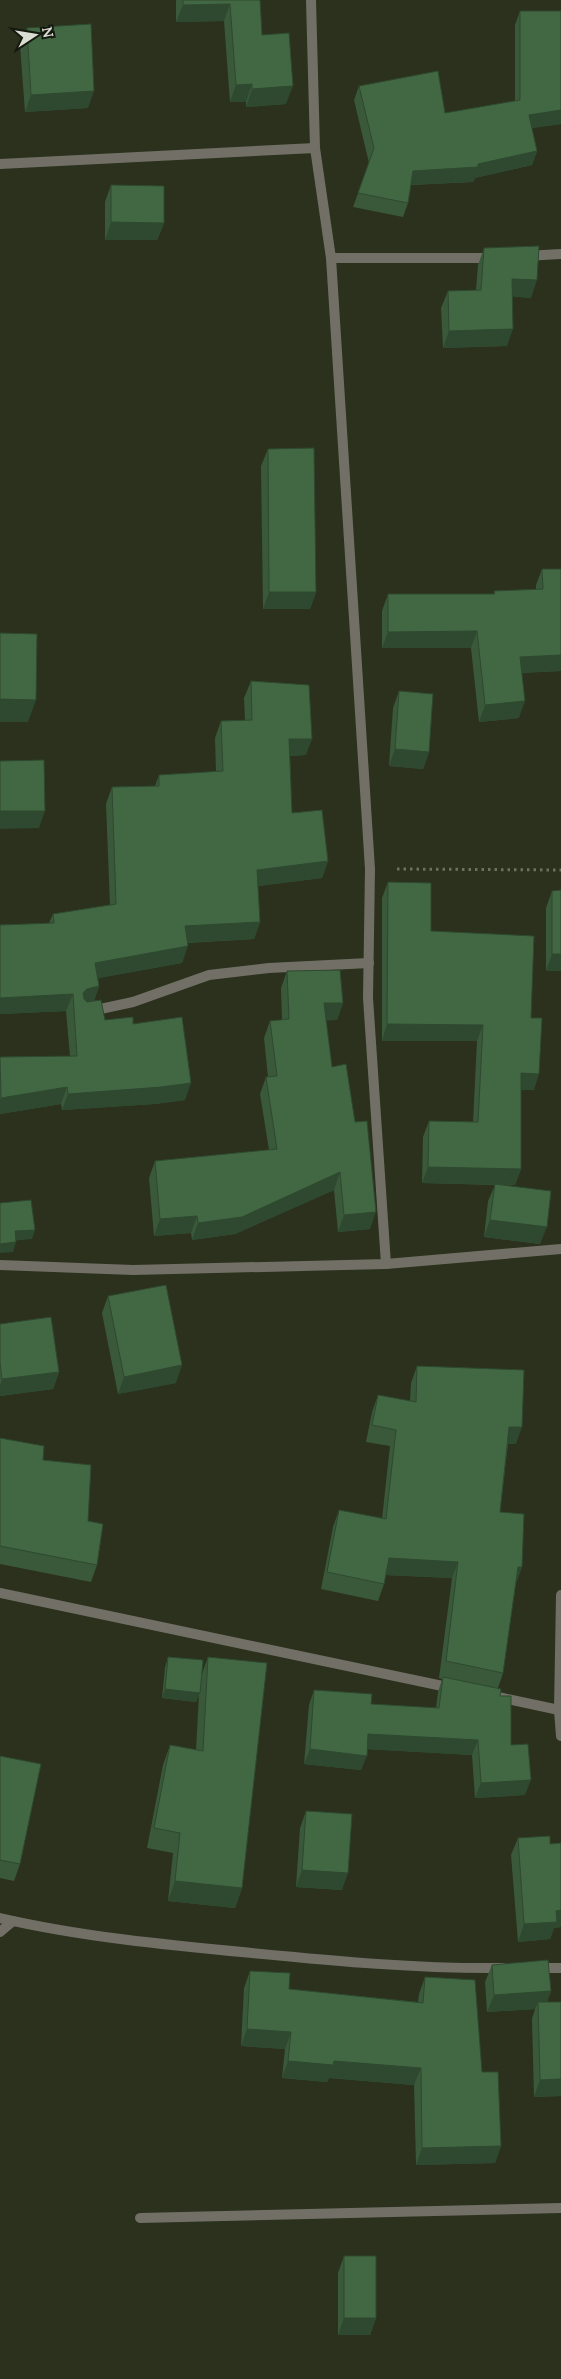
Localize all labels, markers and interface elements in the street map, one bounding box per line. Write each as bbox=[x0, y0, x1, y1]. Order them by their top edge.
north arrow bbox=[10, 10, 60, 60]
text: N bbox=[38, 25, 58, 40]

